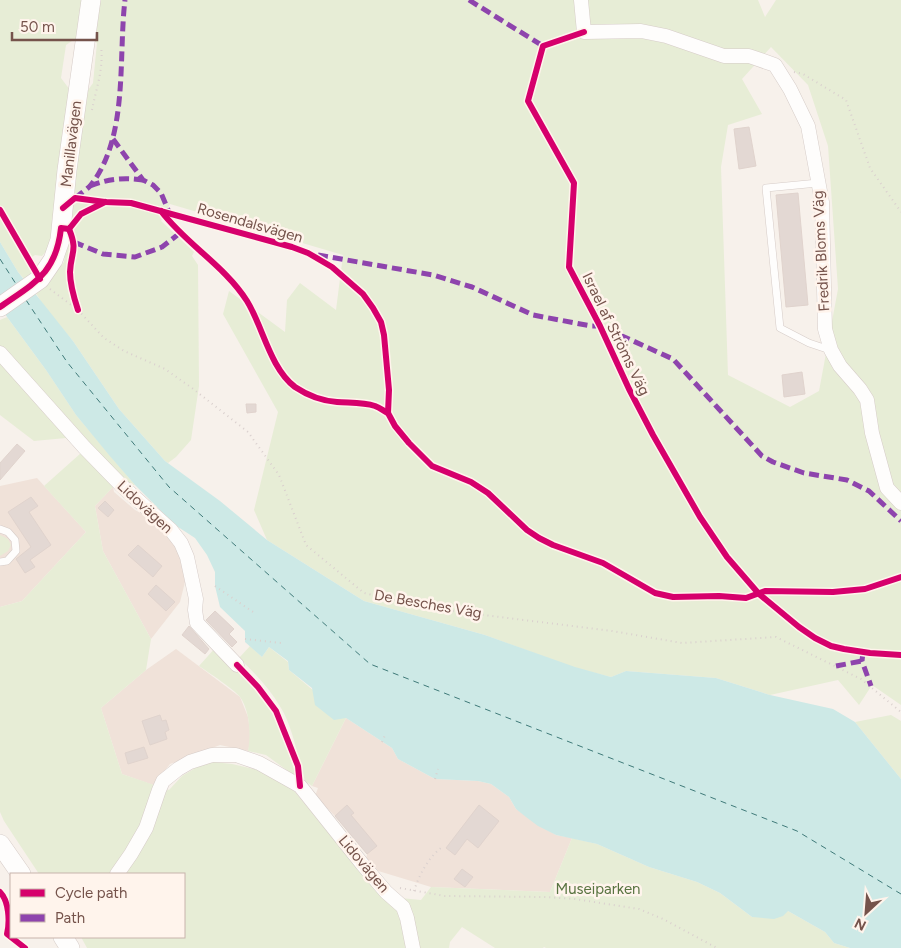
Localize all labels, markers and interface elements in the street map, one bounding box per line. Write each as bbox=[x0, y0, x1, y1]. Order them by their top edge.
scale bar bbox=[12, 10, 98, 42]
text: 50 m bbox=[20, 18, 55, 36]
street label: Manillavägen bbox=[57, 100, 85, 188]
street label: Fredrik Bloms Väg bbox=[809, 190, 833, 312]
street label: Rosendalsvägen bbox=[195, 199, 305, 247]
street label: Israel af Ströms Väg bbox=[578, 269, 654, 399]
street label: Lidovägen bbox=[113, 477, 177, 537]
street label: De Besches Väg bbox=[373, 586, 483, 622]
street label: Lidovägen bbox=[335, 832, 393, 896]
legend bbox=[10, 873, 185, 938]
park label: Museiparken bbox=[556, 880, 640, 898]
text: Cycle path bbox=[55, 884, 127, 902]
north arrow bbox=[841, 888, 891, 938]
text: Path bbox=[55, 909, 85, 927]
text: N bbox=[852, 914, 869, 934]

